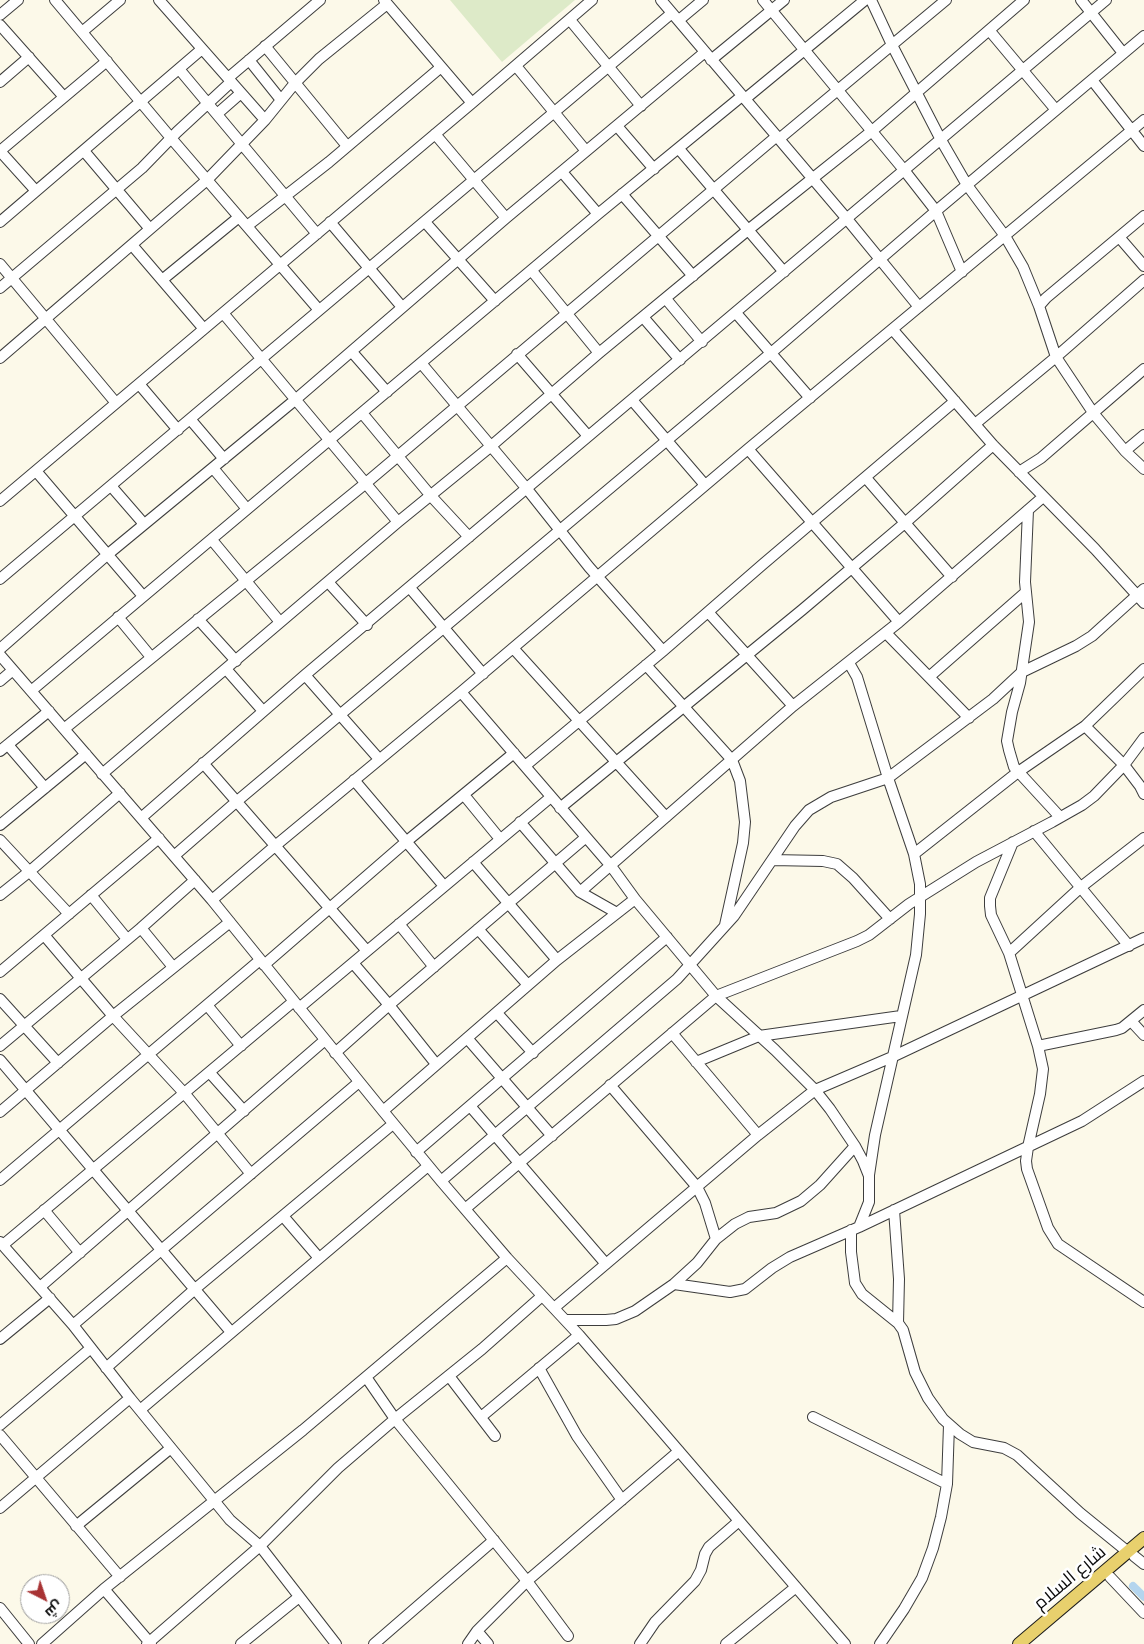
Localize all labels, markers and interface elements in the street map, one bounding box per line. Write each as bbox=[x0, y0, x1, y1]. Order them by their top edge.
street label: شارع السلام bbox=[1029, 1542, 1111, 1614]
north arrow bbox=[20, 1574, 70, 1624]
text: ش bbox=[41, 1597, 67, 1622]

